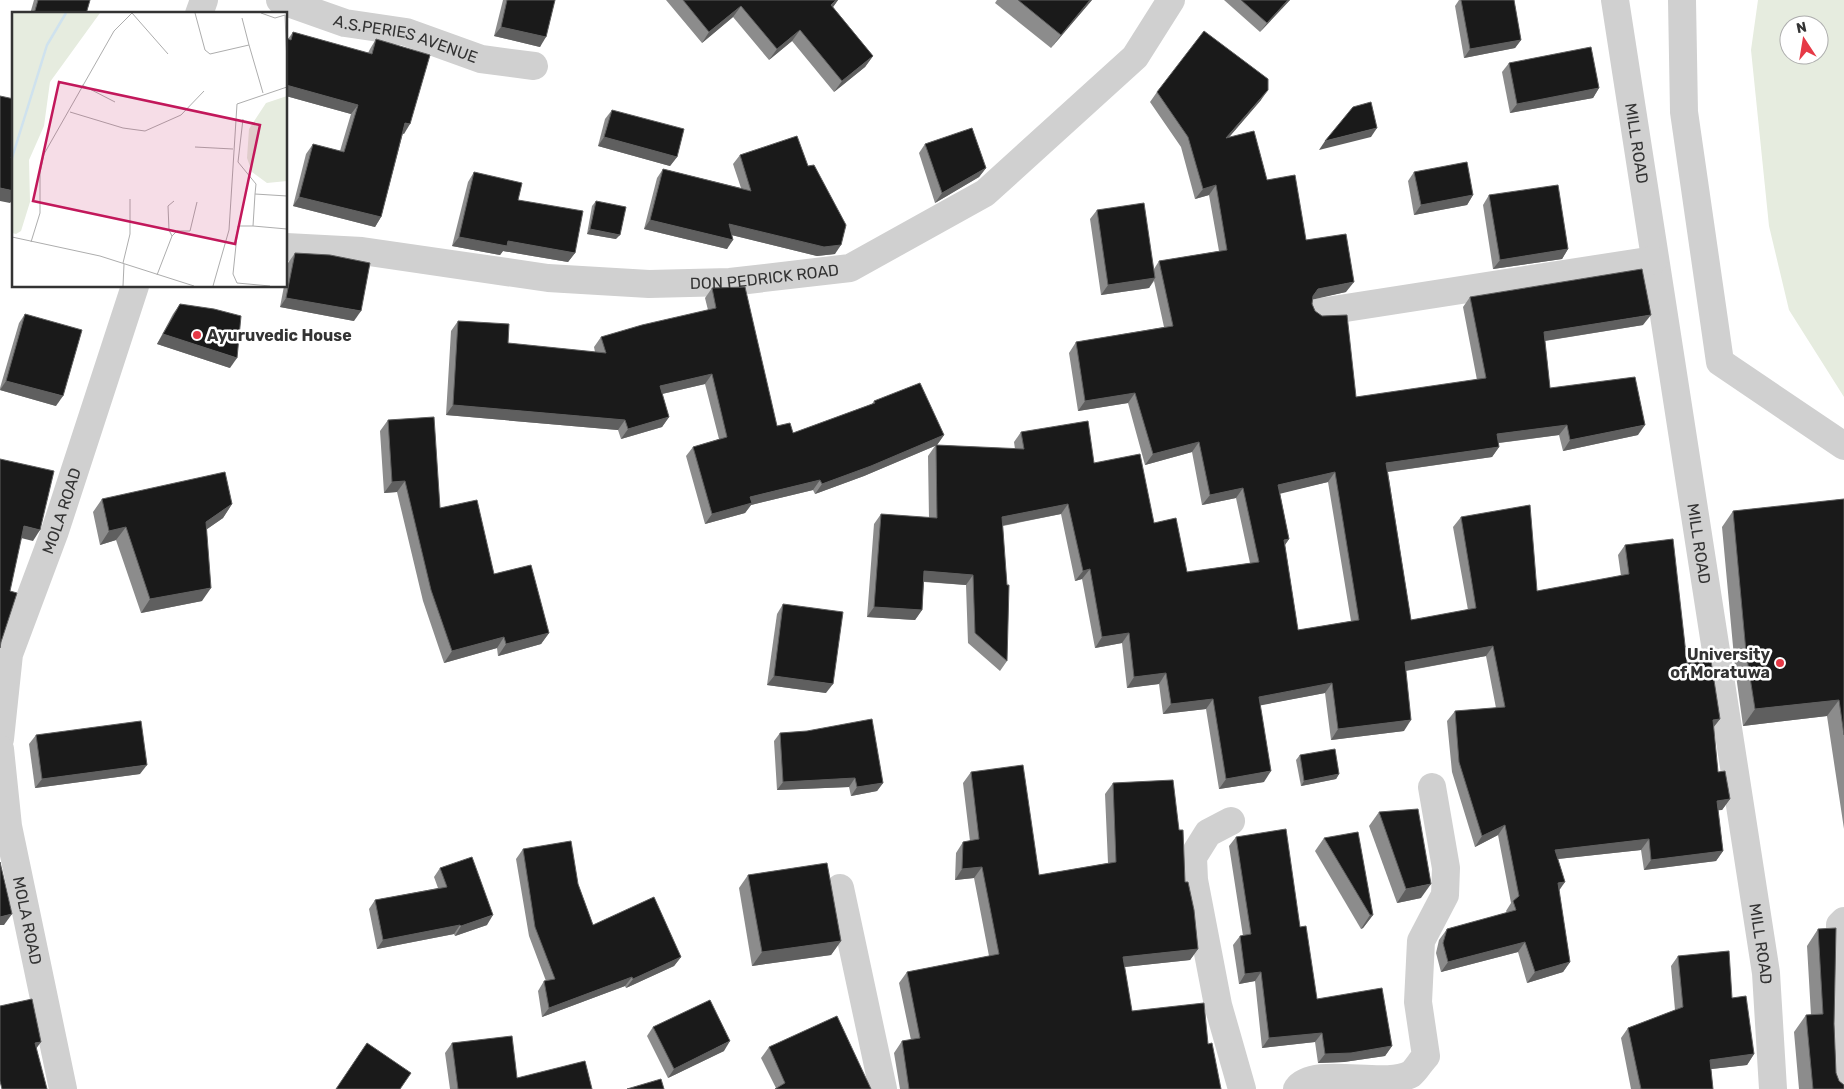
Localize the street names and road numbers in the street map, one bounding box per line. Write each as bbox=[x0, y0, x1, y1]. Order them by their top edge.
street label: A.S.PERIES AVENUE bbox=[331, 10, 480, 67]
street label: MILL ROAD bbox=[1622, 102, 1653, 185]
street label: DON PEDRICK ROAD bbox=[690, 260, 840, 292]
street label: MOLA ROAD bbox=[38, 465, 85, 556]
street label: MILL ROAD bbox=[1684, 502, 1715, 585]
street label: MOLA ROAD bbox=[9, 875, 46, 966]
street label: MILL ROAD bbox=[1746, 902, 1776, 985]

